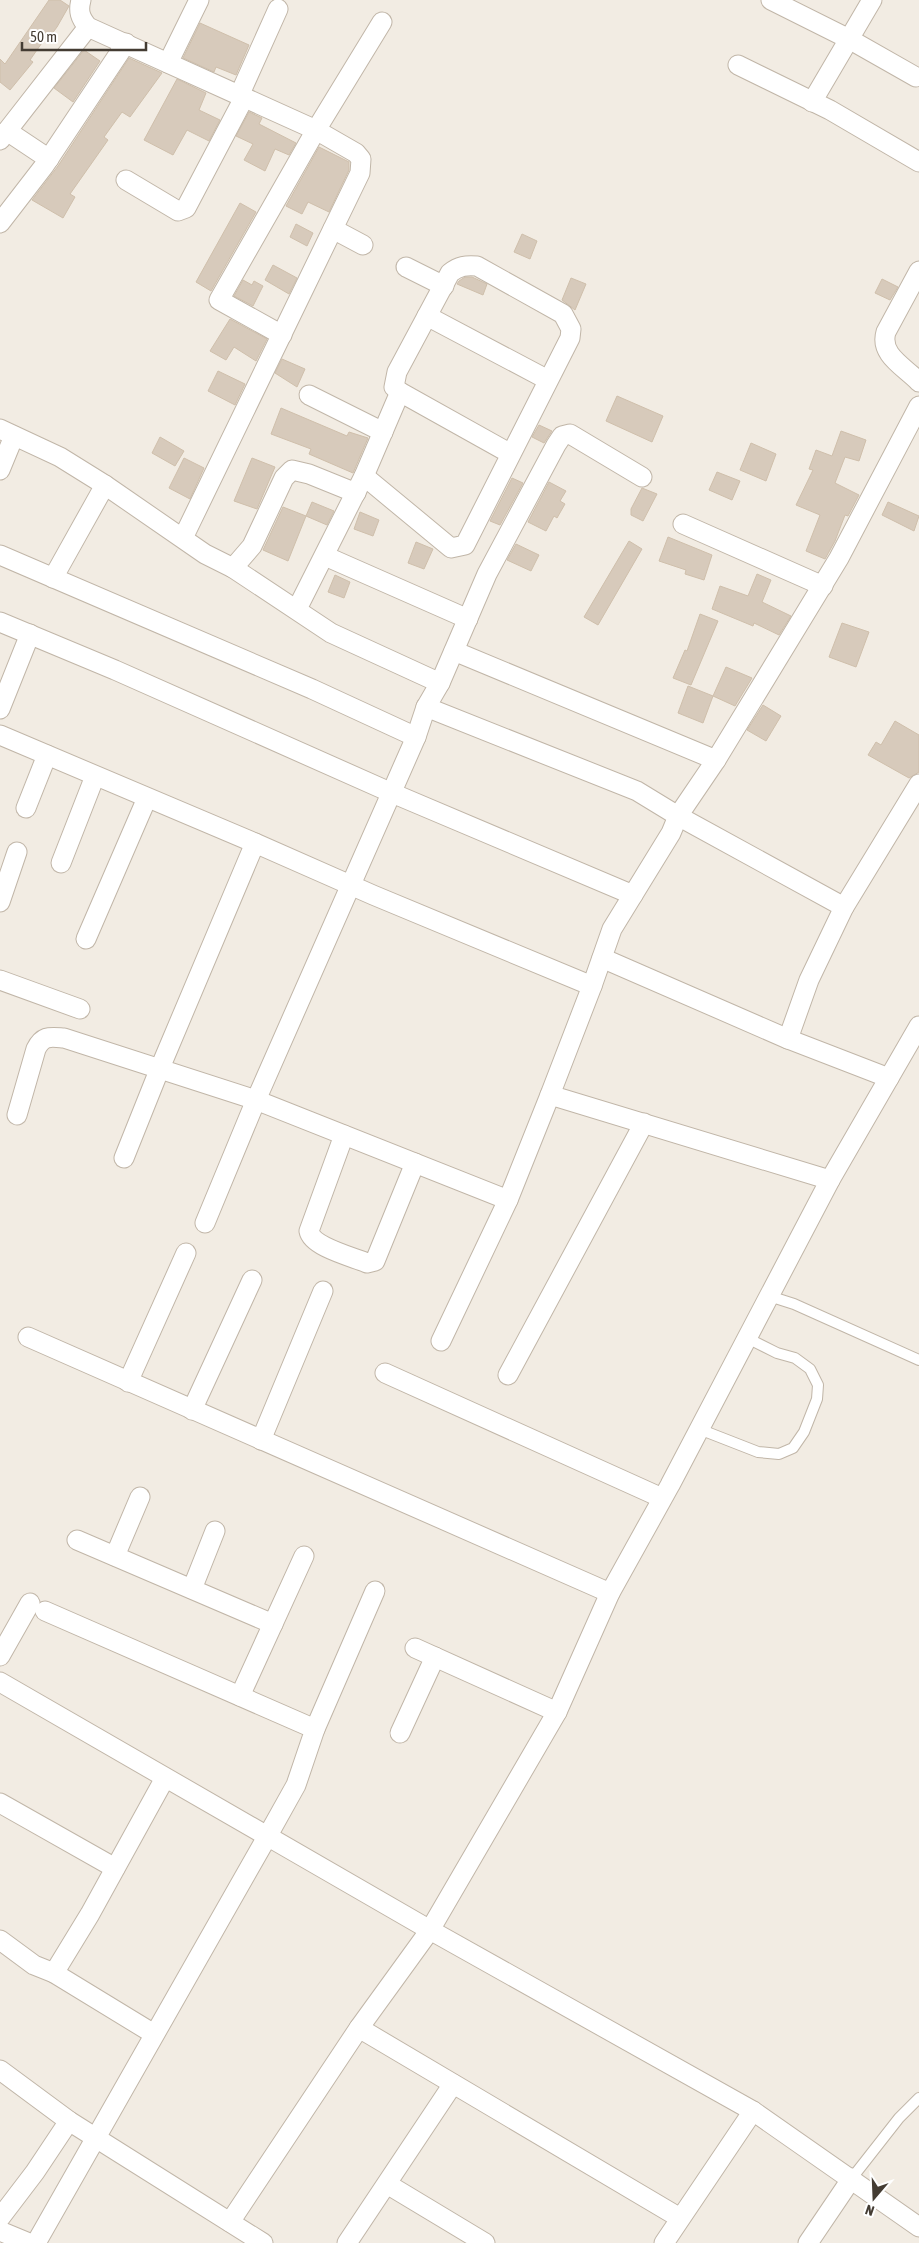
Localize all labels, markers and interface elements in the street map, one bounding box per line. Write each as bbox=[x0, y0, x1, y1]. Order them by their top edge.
scale bar bbox=[22, 20, 146, 52]
text: 50 m bbox=[30, 28, 57, 45]
north arrow bbox=[849, 2173, 899, 2223]
text: N bbox=[863, 2201, 876, 2219]

